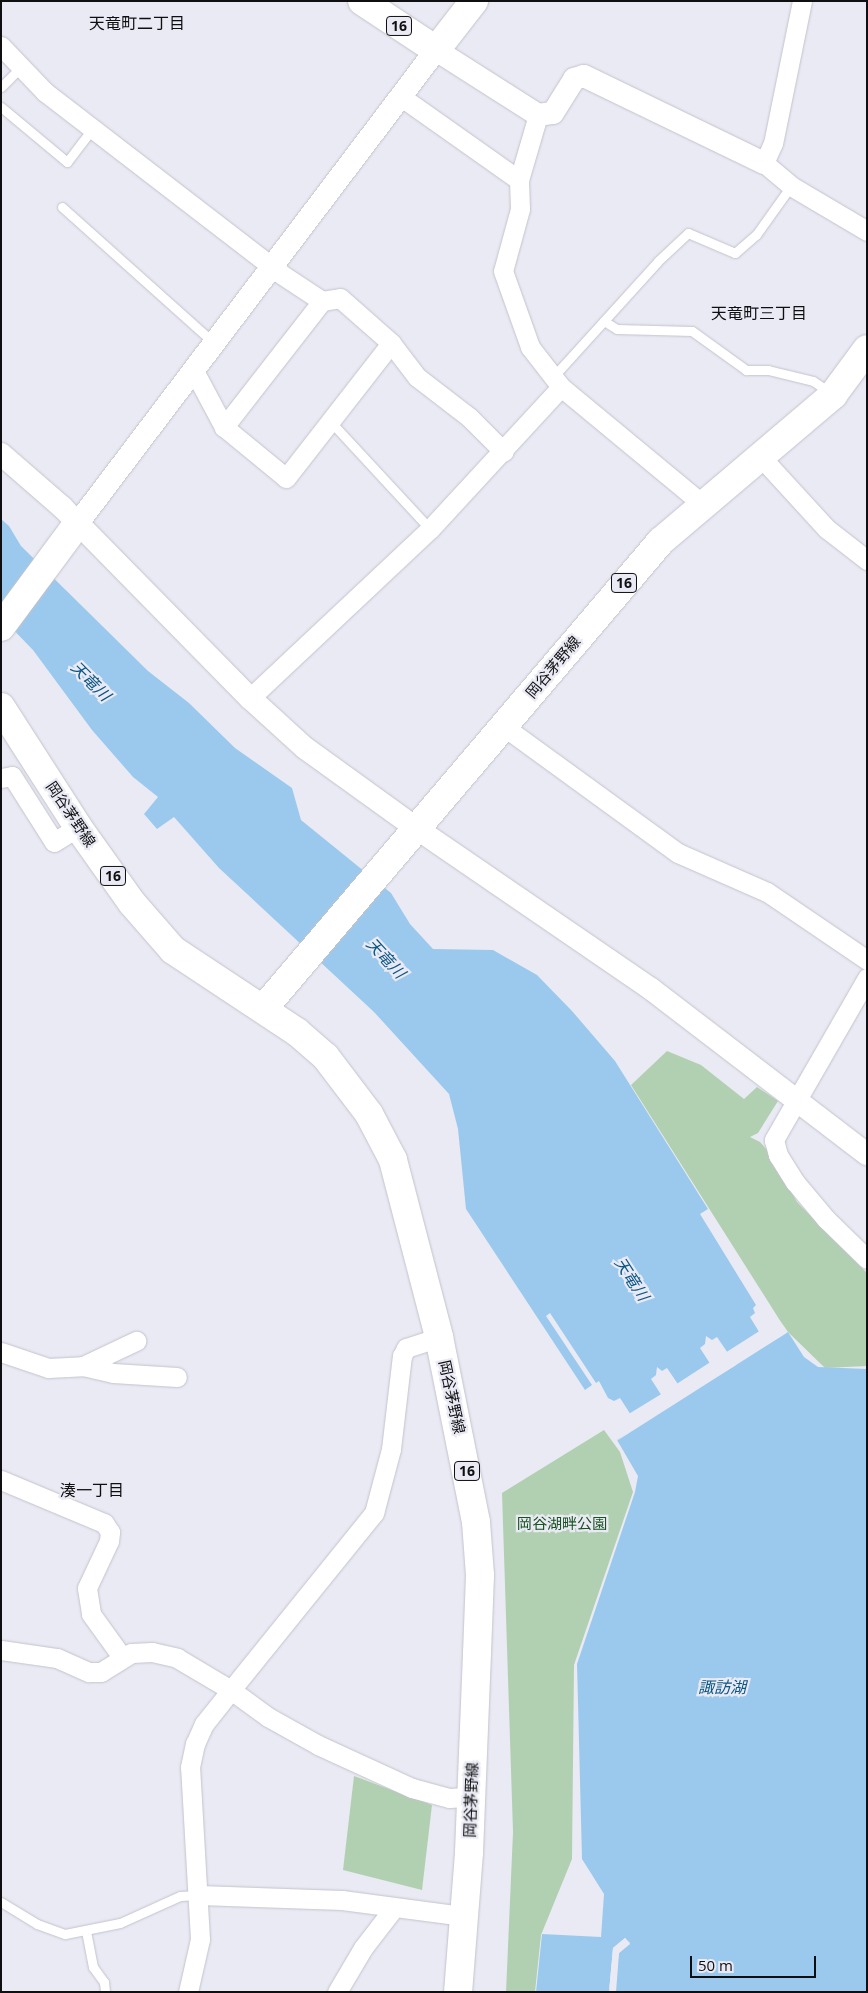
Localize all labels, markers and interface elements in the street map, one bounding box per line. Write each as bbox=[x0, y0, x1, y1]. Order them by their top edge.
district label: 天竜町二丁目 bbox=[89, 13, 185, 33]
road number: 16 bbox=[385, 15, 413, 38]
district label: 天竜町三丁目 bbox=[711, 303, 807, 323]
road number: 16 bbox=[610, 572, 638, 594]
street label: 岡谷茅野線 bbox=[522, 632, 584, 702]
water label: 天竜川 bbox=[67, 657, 115, 705]
street label: 岡谷茅野線 bbox=[43, 778, 99, 850]
road number: 16 bbox=[99, 864, 127, 888]
water label: 天竜川 bbox=[363, 934, 409, 982]
water label: 天竜川 bbox=[611, 1254, 653, 1304]
street label: 岡谷茅野線 bbox=[435, 1358, 469, 1436]
road number: 16 bbox=[453, 1460, 481, 1482]
district label: 湊一丁目 bbox=[60, 1480, 124, 1500]
park label: 岡谷湖畔公園 bbox=[517, 1515, 607, 1533]
water label: 諏訪湖 bbox=[698, 1677, 746, 1697]
street label: 岡谷茅野線 bbox=[461, 1762, 481, 1838]
scale bar bbox=[693, 1946, 819, 1978]
text: 50 m bbox=[698, 1955, 733, 1975]

